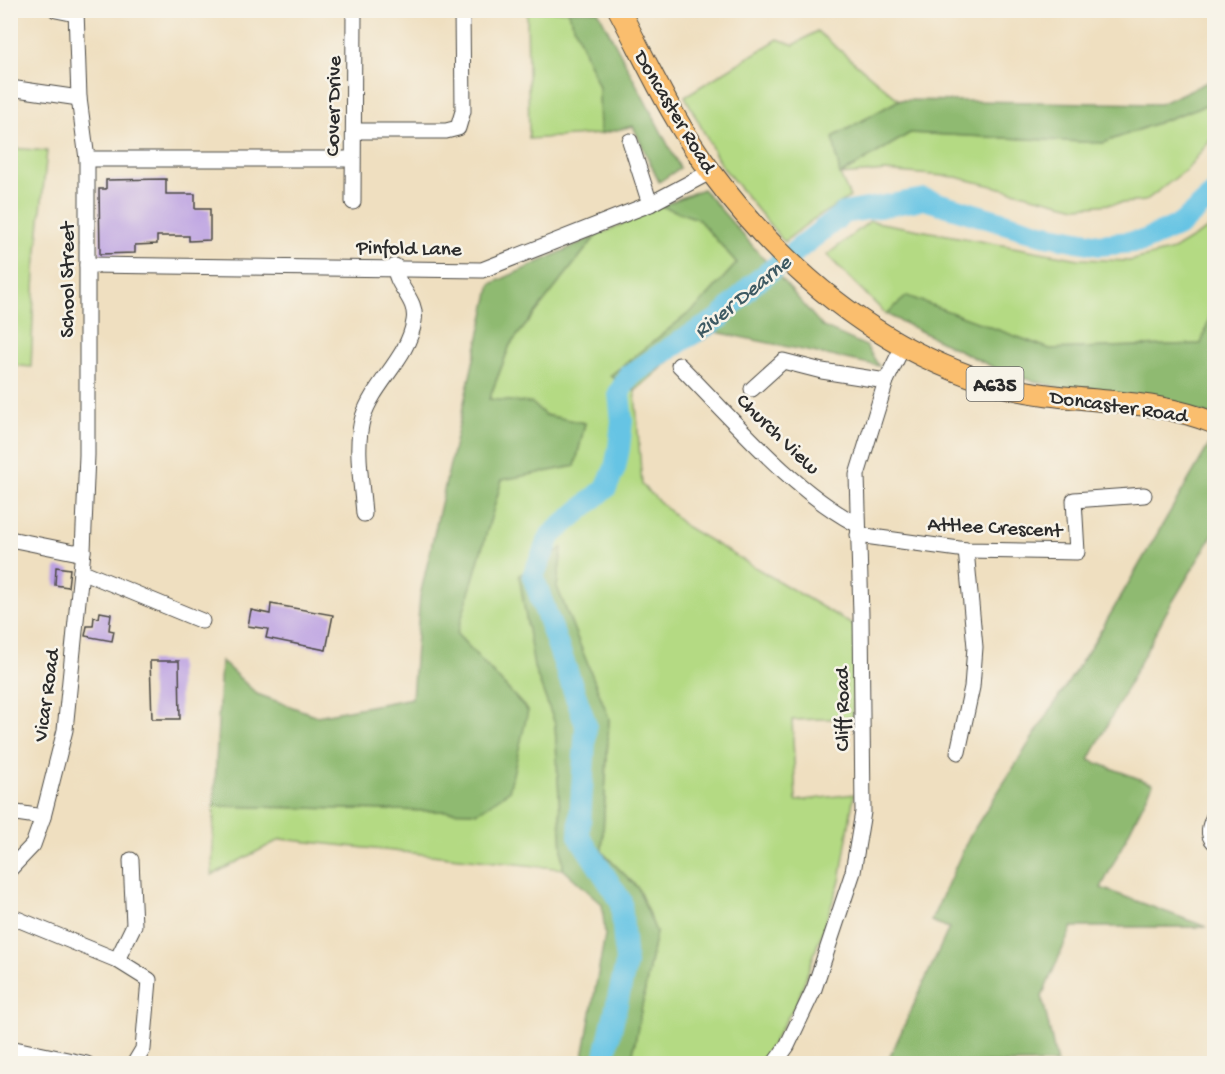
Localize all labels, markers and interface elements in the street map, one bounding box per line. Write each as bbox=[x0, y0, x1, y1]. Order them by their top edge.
street label: Doncaster Road bbox=[626, 45, 720, 180]
street label: Cover Drive bbox=[322, 54, 349, 157]
street label: School Street bbox=[57, 220, 82, 338]
street label: Pinfold Lane bbox=[355, 237, 463, 264]
water label: River Dearne bbox=[690, 250, 799, 345]
road number: A635 bbox=[966, 367, 1024, 401]
street label: Doncaster Road bbox=[1046, 386, 1191, 431]
street label: Church View bbox=[730, 389, 824, 482]
street label: Attlee Crescent bbox=[927, 513, 1065, 546]
street label: Vicar Road bbox=[29, 646, 68, 744]
street label: Cliff Road bbox=[832, 665, 857, 751]

